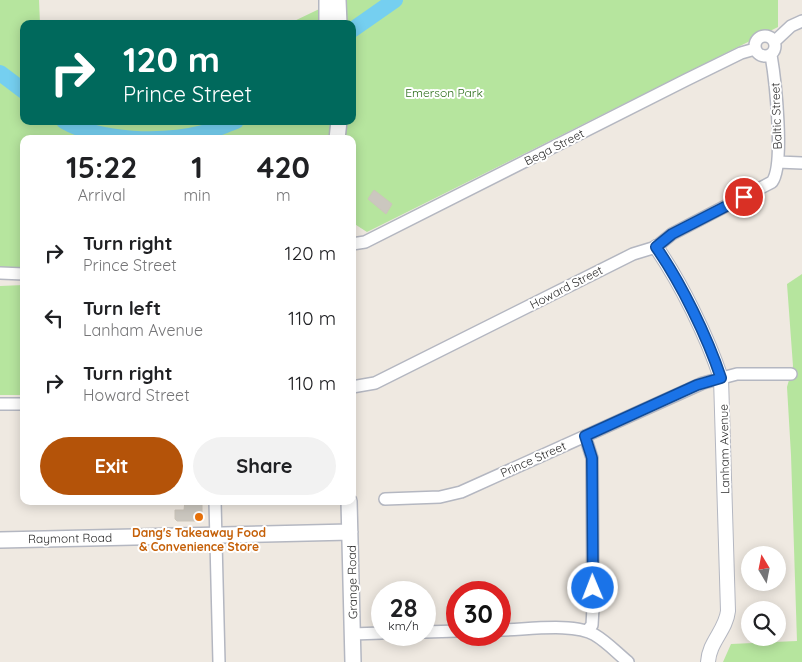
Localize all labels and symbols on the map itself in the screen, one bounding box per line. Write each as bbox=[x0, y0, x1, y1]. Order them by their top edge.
street label: Baltic Street bbox=[767, 82, 785, 150]
park label: Emerson Park bbox=[405, 85, 483, 100]
street label: Bega Street bbox=[522, 125, 586, 169]
pin bbox=[723, 176, 765, 218]
street label: Howard Street bbox=[527, 262, 605, 312]
street label: Lanham Avenue bbox=[716, 404, 732, 494]
street label: Prince Street bbox=[498, 438, 568, 480]
marker: Dang's Takeaway Food & Convenience Store bbox=[193, 511, 205, 523]
place label: Dang's Takeaway Food & Convenience Store bbox=[132, 525, 266, 554]
street label: Raymont Road bbox=[28, 530, 112, 546]
street label: Grange Road bbox=[344, 545, 360, 619]
north arrow bbox=[741, 546, 786, 591]
position arrow bbox=[566, 561, 618, 613]
speed limit sign: 30 bbox=[446, 581, 511, 646]

